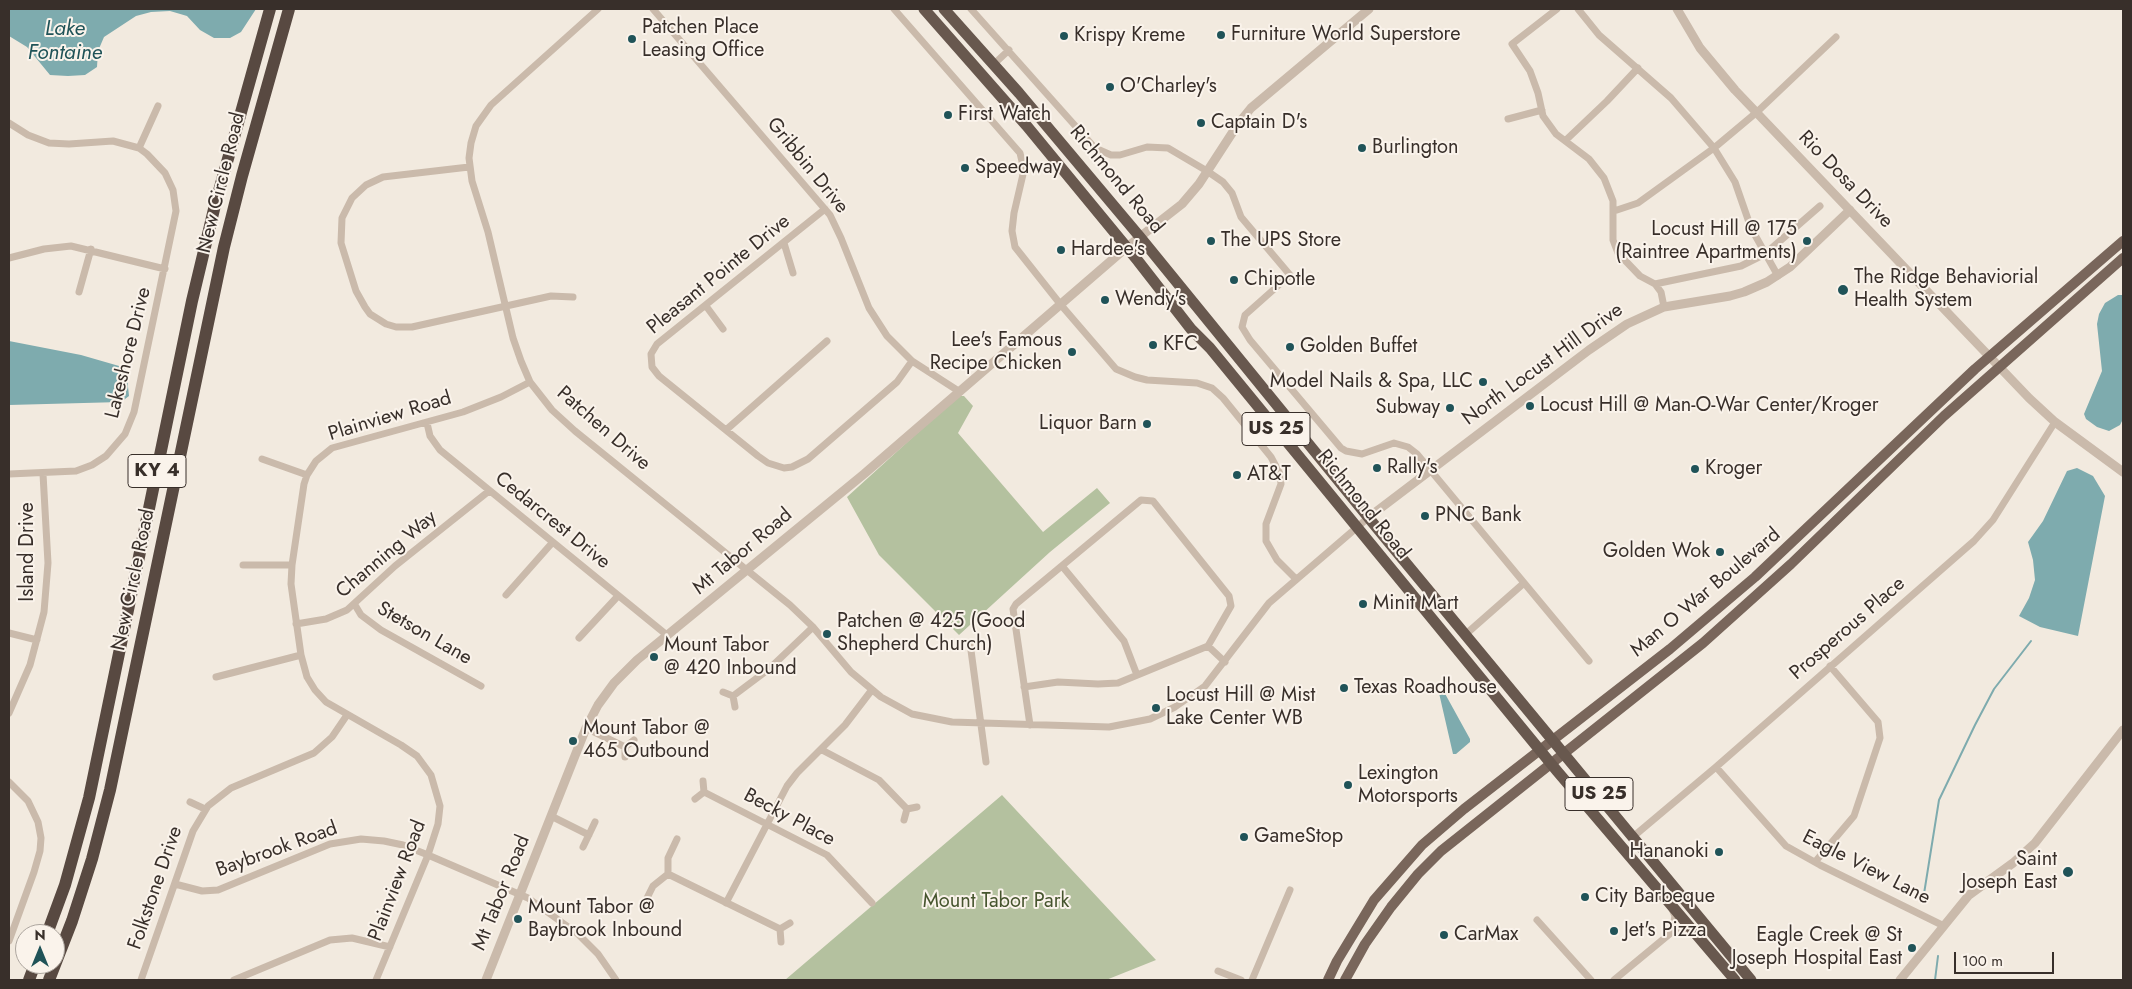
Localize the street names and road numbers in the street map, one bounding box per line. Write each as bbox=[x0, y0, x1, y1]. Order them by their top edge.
street label: New Circle Road bbox=[193, 110, 251, 256]
street label: Gribbin Drive bbox=[761, 113, 853, 219]
street label: Richmond Road bbox=[1064, 121, 1168, 239]
street label: Rio Dosa Drive bbox=[1793, 126, 1897, 234]
street label: Pleasant Pointe Drive bbox=[643, 210, 795, 340]
street label: Lakeshore Drive bbox=[101, 285, 157, 421]
street label: North Locust Hill Drive bbox=[1458, 299, 1628, 431]
street label: Patchen Drive bbox=[551, 382, 655, 476]
street label: Plainview Road bbox=[326, 387, 454, 447]
road number: US 25 bbox=[1242, 412, 1310, 446]
street label: Richmond Road bbox=[1312, 445, 1414, 565]
road number: KY 4 bbox=[128, 454, 186, 488]
street label: Cedarcrest Drive bbox=[490, 467, 614, 575]
street label: Island Drive bbox=[16, 502, 40, 602]
street label: Mt Tabor Road bbox=[688, 504, 798, 600]
street label: Channing Way bbox=[332, 506, 442, 604]
street label: New Circle Road bbox=[107, 507, 161, 653]
street label: Man O War Boulevard bbox=[1626, 523, 1786, 663]
street label: Prosperous Place bbox=[1785, 572, 1911, 686]
street label: Stetson Lane bbox=[372, 597, 476, 671]
road number: US 25 bbox=[1565, 778, 1633, 811]
street label: Becky Place bbox=[739, 784, 839, 852]
street label: Baybrook Road bbox=[213, 817, 341, 883]
street label: Plainview Road bbox=[364, 817, 432, 945]
street label: Folkstone Drive bbox=[124, 823, 188, 953]
street label: Eagle View Lane bbox=[1798, 825, 1934, 911]
street label: Mt Tabor Road bbox=[468, 832, 536, 954]

